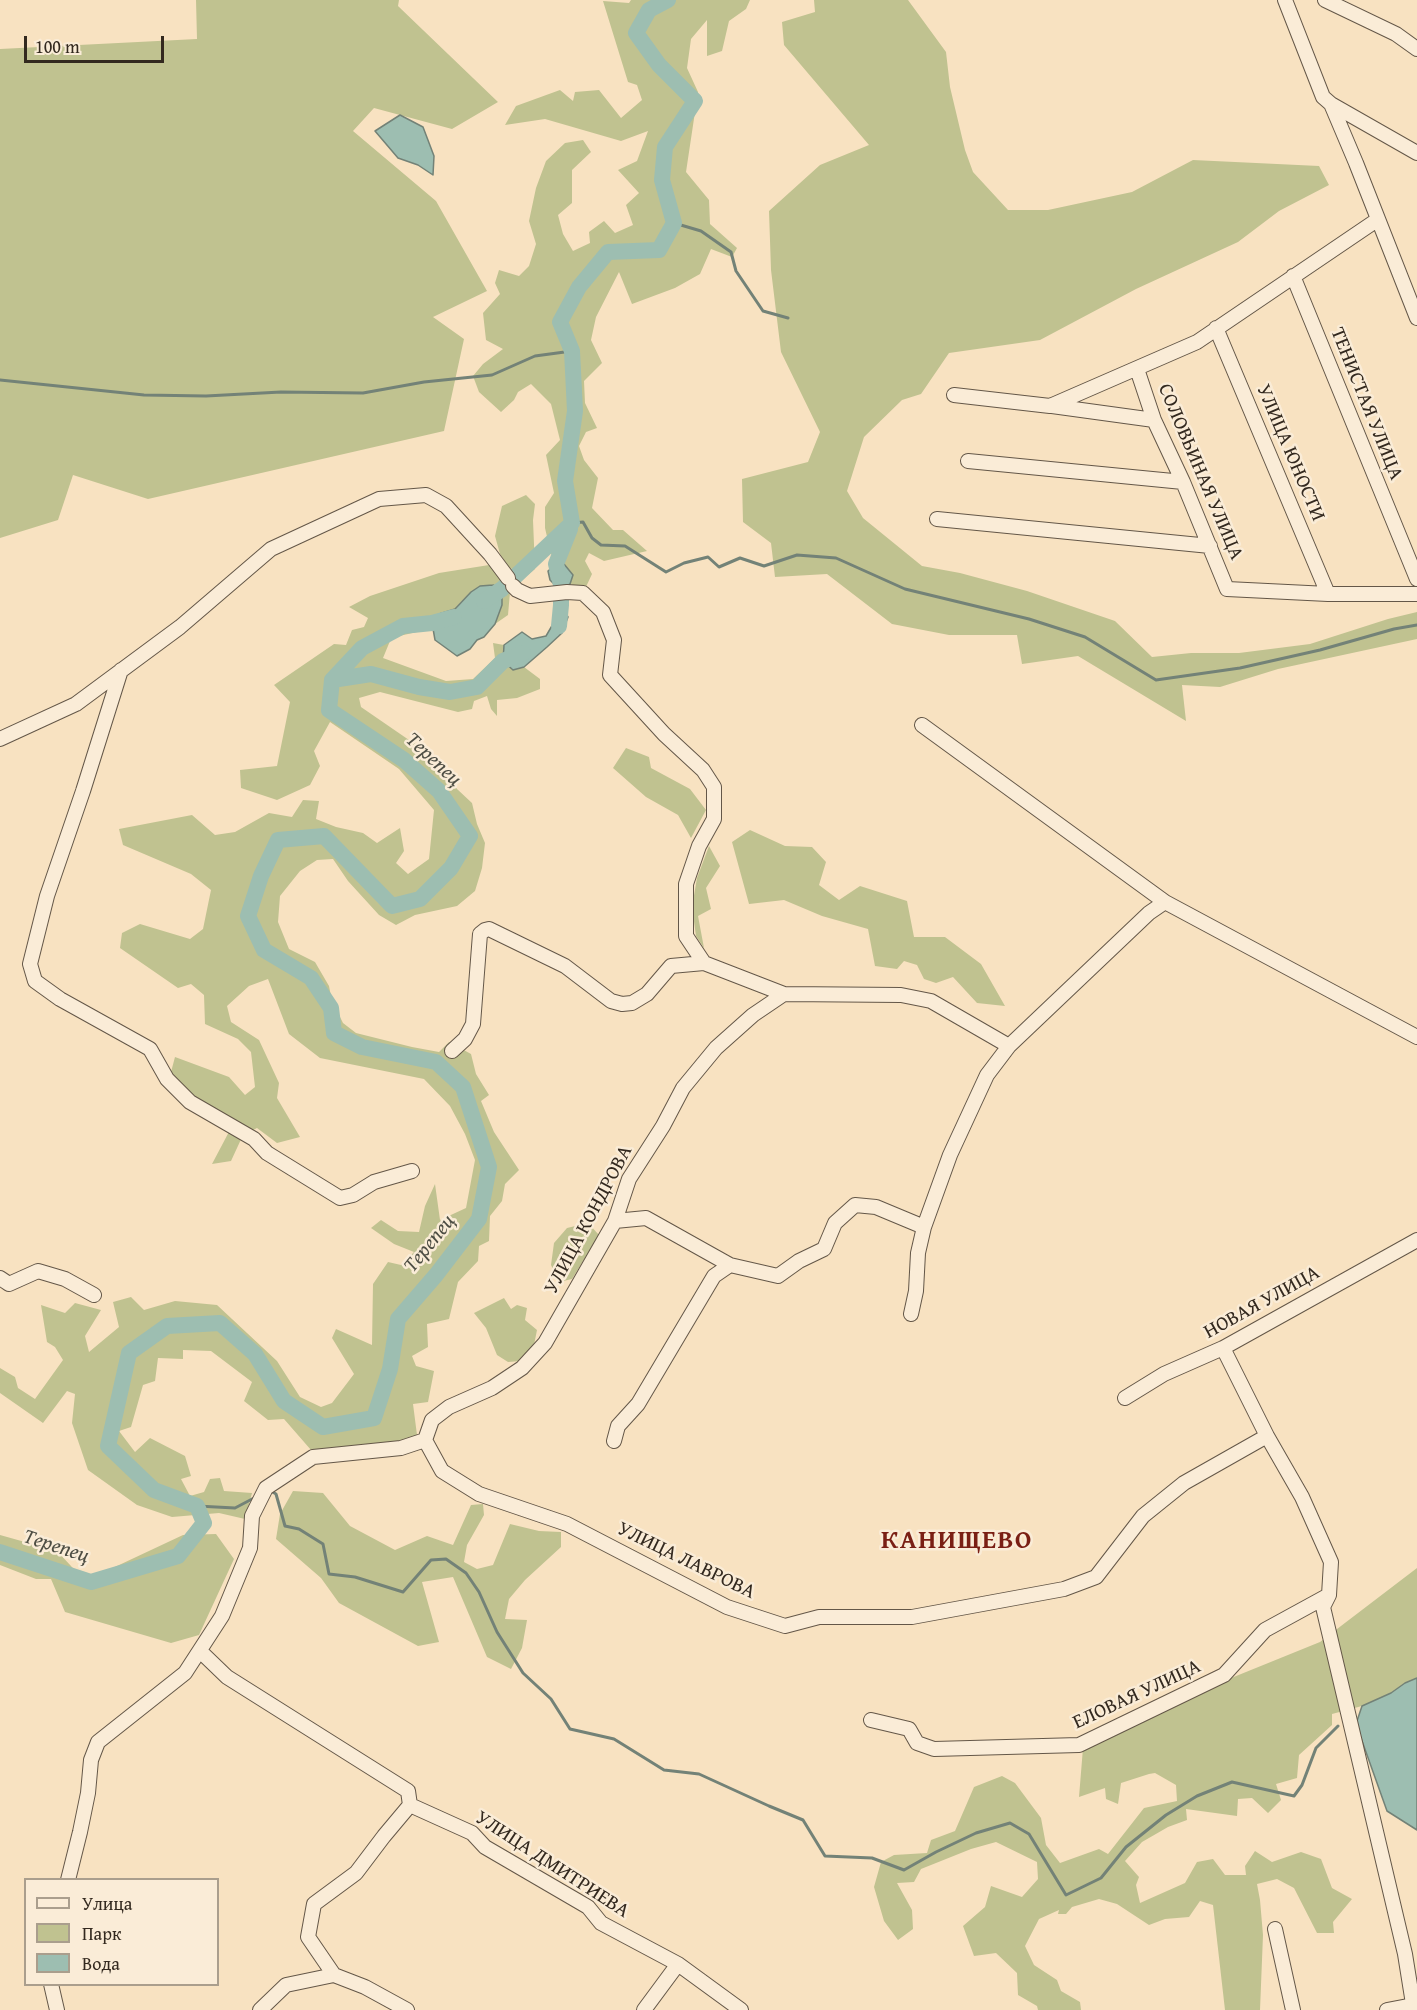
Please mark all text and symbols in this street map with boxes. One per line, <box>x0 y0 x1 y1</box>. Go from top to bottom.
scale bar <box>27 24 166 62</box>
text: 100 m <box>35 33 80 60</box>
street label: ТЕНИСТАЯ УЛИЦА <box>1325 324 1407 484</box>
street label: СОЛОВЬИНАЯ УЛИЦА <box>1152 380 1248 564</box>
street label: УЛИЦА ЮНОСТИ <box>1250 381 1330 525</box>
water label: Терепец <box>400 728 466 792</box>
street label: УЛИЦА КОНДРОВА <box>540 1142 638 1298</box>
water label: Терепец <box>399 1210 461 1278</box>
street label: НОВАЯ УЛИЦА <box>1200 1261 1324 1345</box>
street label: УЛИЦА ЛАВРОВА <box>613 1517 759 1605</box>
water label: Терепец <box>20 1525 92 1569</box>
district label: КАНИЩЕВО <box>881 1525 1033 1557</box>
street label: ЕЛОВАЯ УЛИЦА <box>1069 1655 1205 1735</box>
street label: УЛИЦА ДМИТРИЕВА <box>470 1806 634 1924</box>
legend <box>24 1878 219 1986</box>
text: Улица <box>82 1890 132 1917</box>
text: Парк <box>82 1920 121 1947</box>
text: Вода <box>82 1950 120 1977</box>

